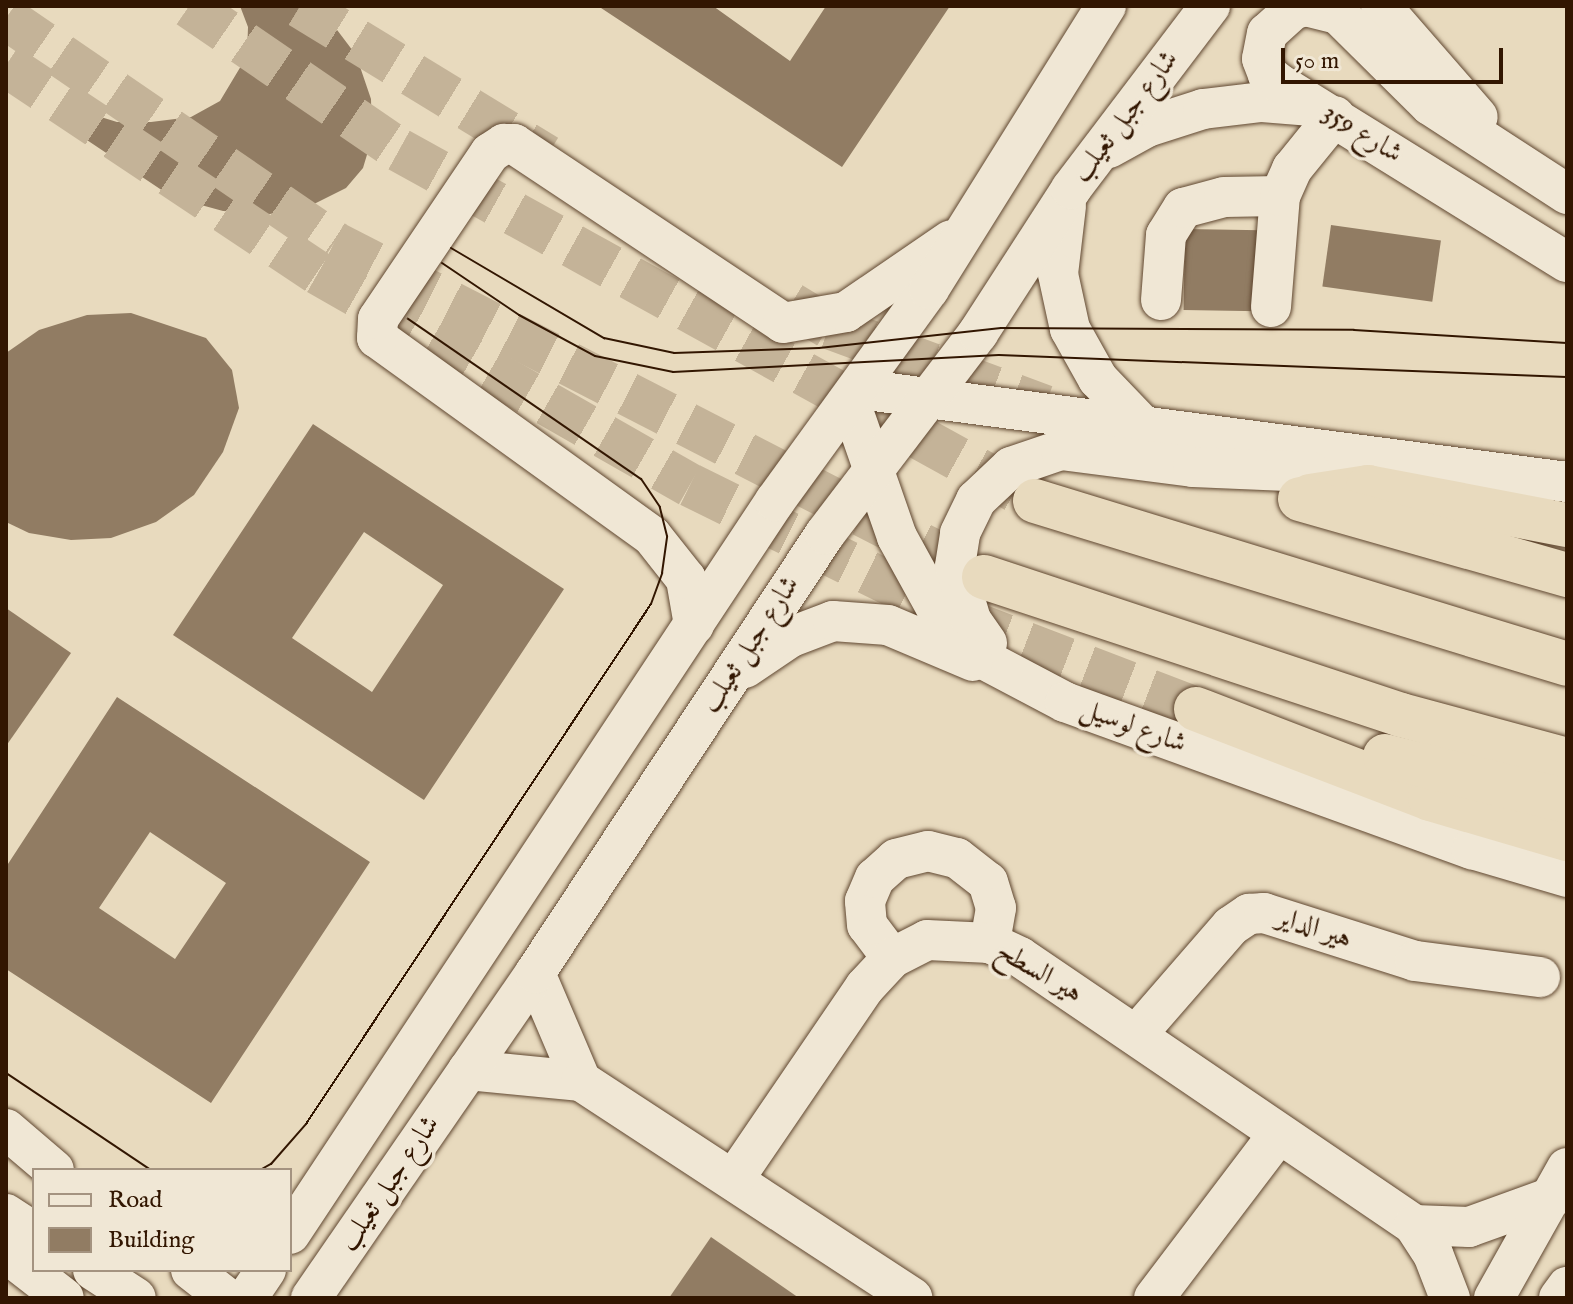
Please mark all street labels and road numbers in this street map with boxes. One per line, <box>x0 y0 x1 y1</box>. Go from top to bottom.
street label: شارع جبل ثعيلب <box>1065 44 1187 190</box>
street label: شارع 359 <box>1316 97 1408 171</box>
street label: شارع جبل ثعيلب <box>694 570 808 720</box>
street label: شارع لوسيل <box>1076 692 1190 762</box>
street label: هير الداير <box>1272 901 1356 957</box>
street label: هير السطح <box>990 935 1088 1011</box>
street label: شارع جبل ثعيلب <box>332 1110 448 1258</box>

